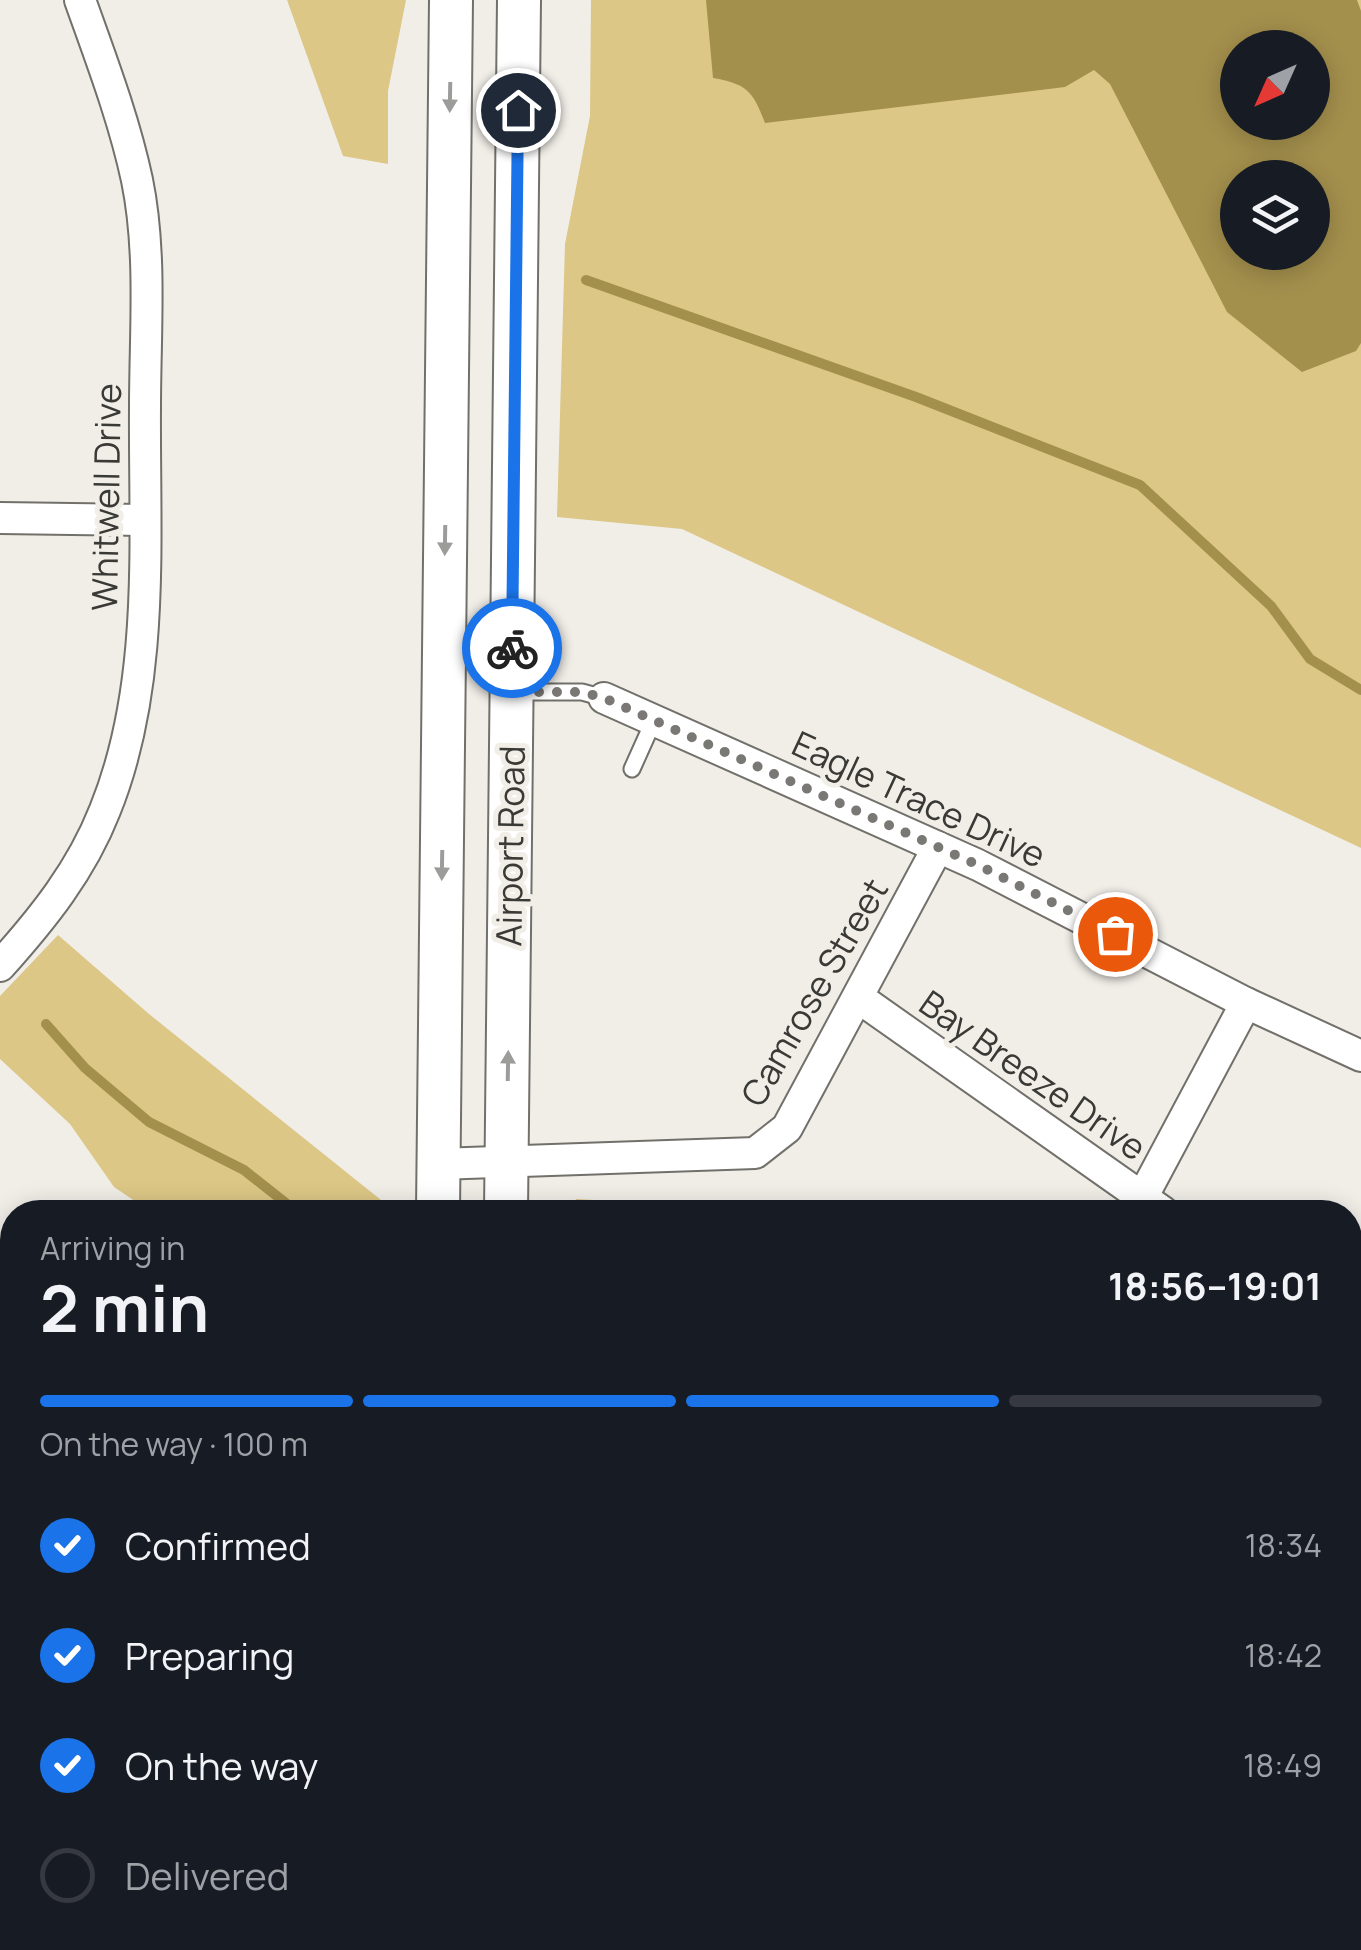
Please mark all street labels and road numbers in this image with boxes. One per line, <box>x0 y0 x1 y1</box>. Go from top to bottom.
street label: Whitwell Drive <box>80 383 132 611</box>
street label: Eagle Trace Drive <box>785 719 1053 879</box>
street label: Airport Road <box>484 745 536 947</box>
street label: Camrose Street <box>729 869 899 1115</box>
street label: Bay Breeze Drive <box>910 979 1156 1171</box>

